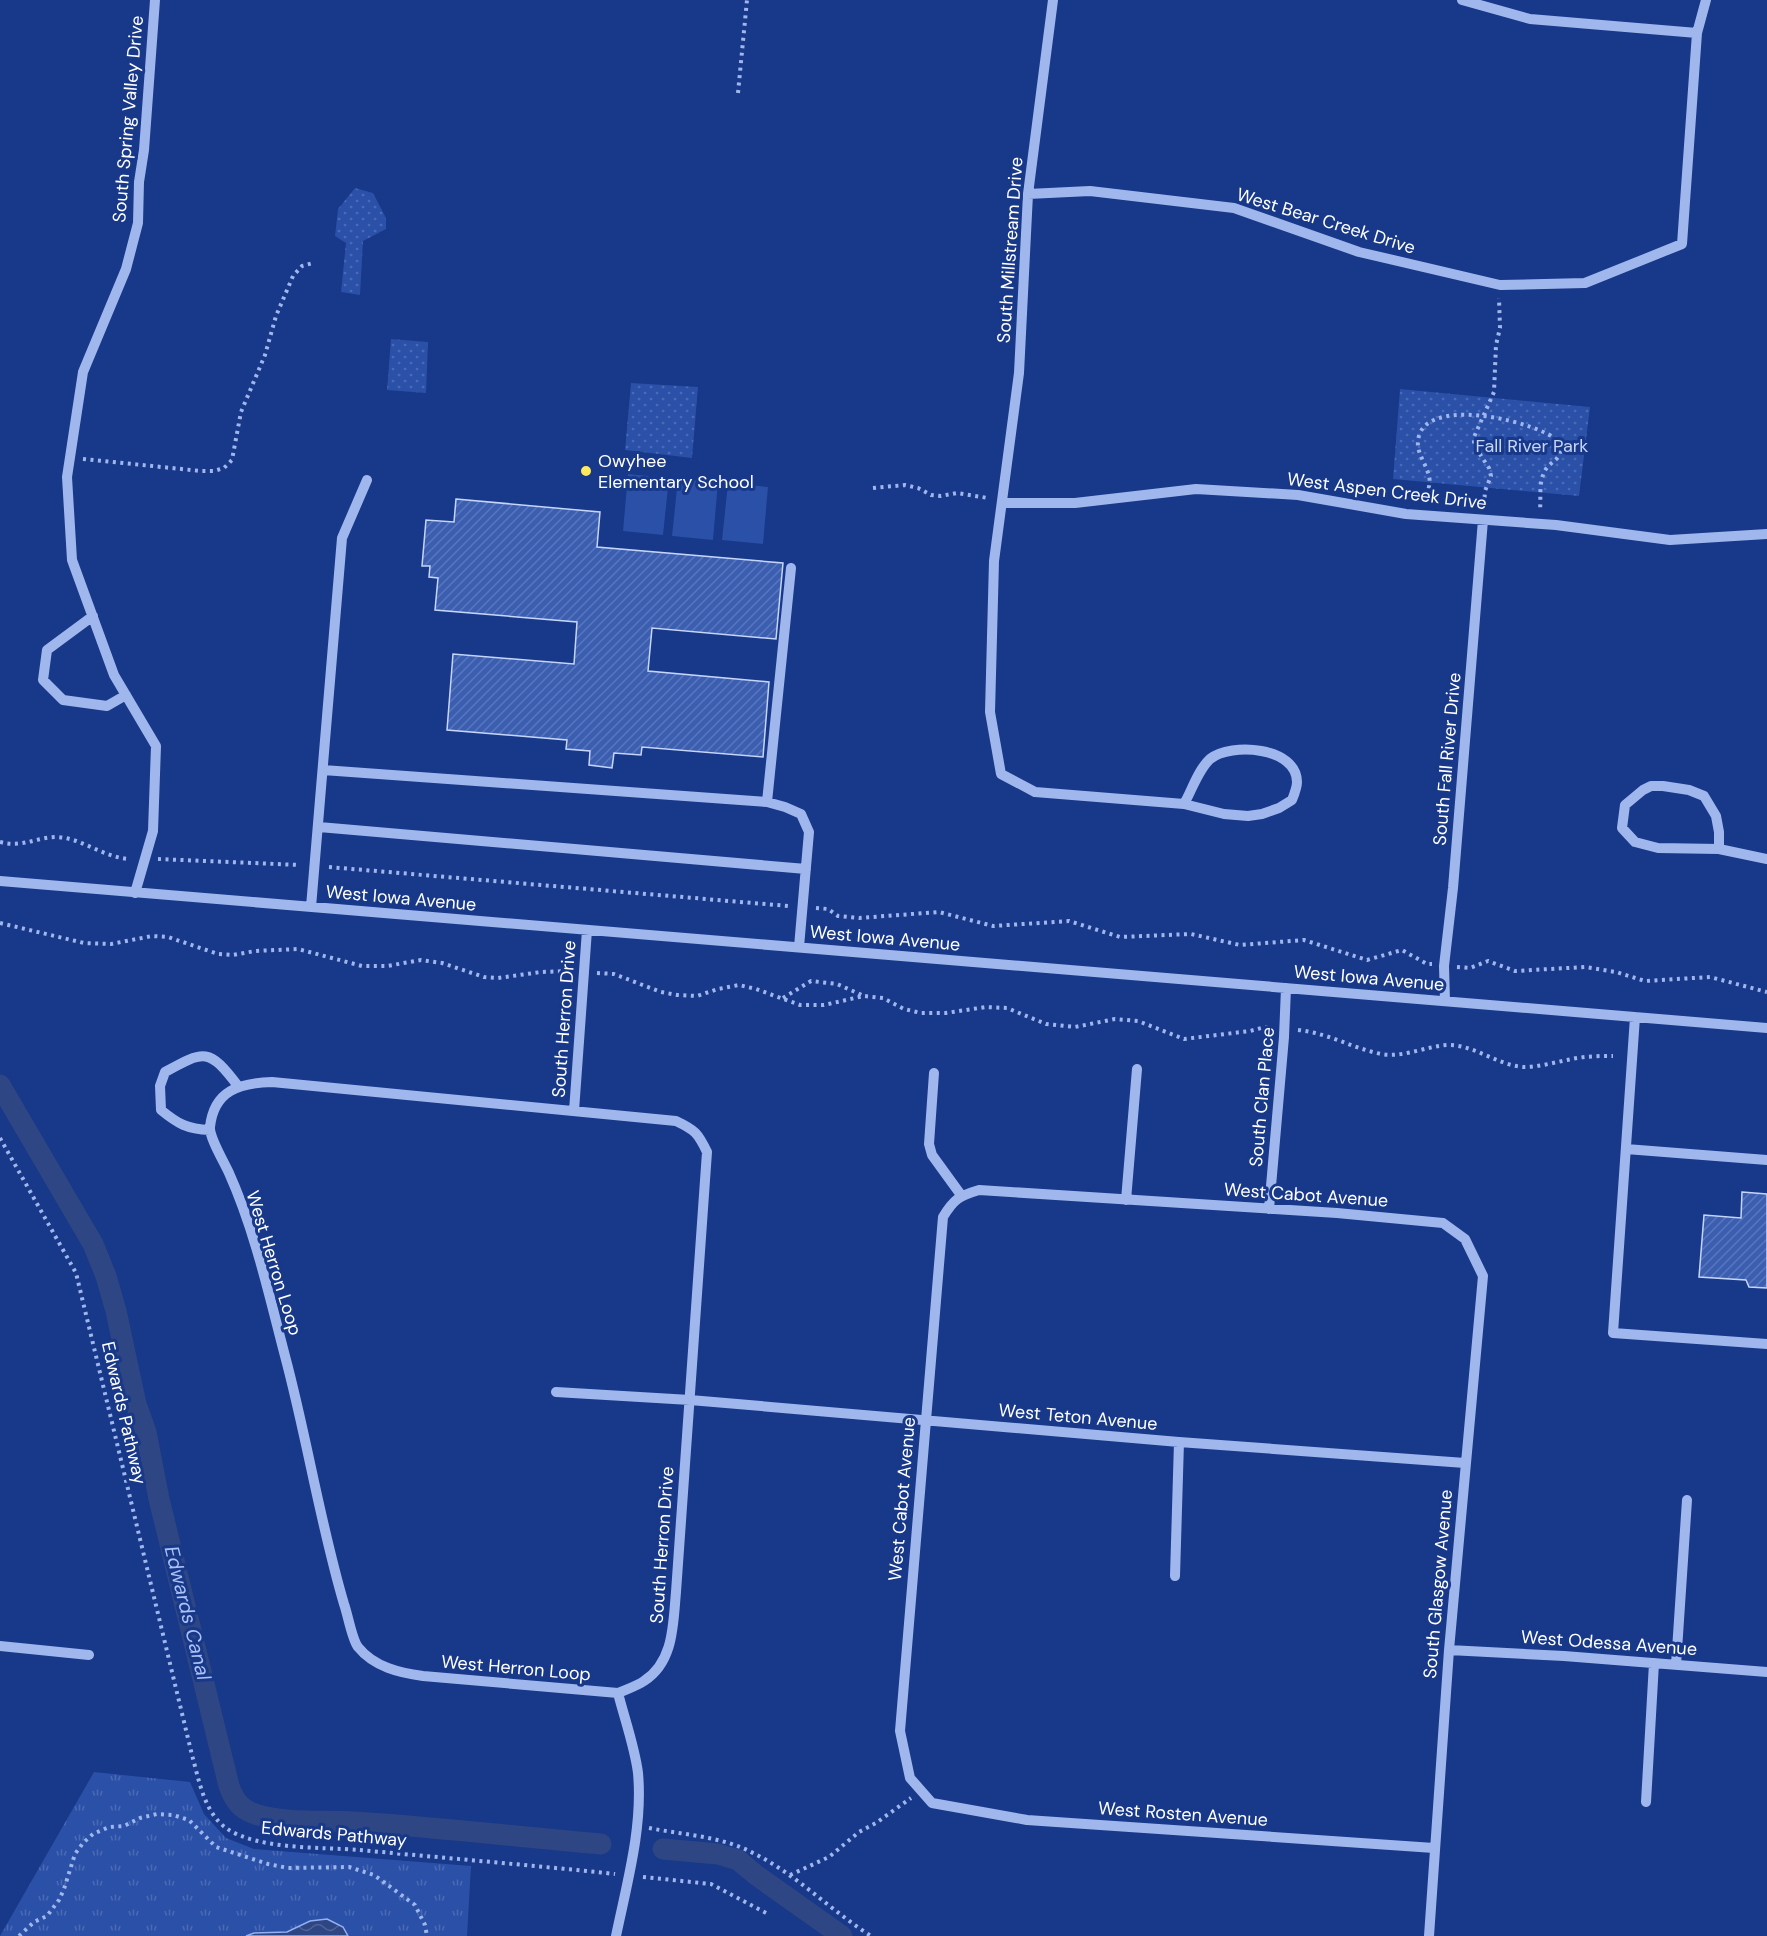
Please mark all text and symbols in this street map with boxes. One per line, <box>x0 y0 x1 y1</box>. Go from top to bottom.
street label: South Spring Valley Drive <box>107 15 149 223</box>
street label: South Millstream Drive <box>992 156 1028 344</box>
street label: West Bear Creek Drive <box>1234 182 1418 260</box>
park label: Fall River Park <box>1476 434 1588 458</box>
place label: Owyhee Elementary School <box>598 449 754 494</box>
marker: Owyhee Elementary School <box>579 464 593 478</box>
street label: West Aspen Creek Drive <box>1286 467 1488 515</box>
street label: South Fall River Drive <box>1427 671 1467 847</box>
street label: West Iowa Avenue <box>325 879 477 917</box>
street label: West Iowa Avenue <box>809 919 961 957</box>
street label: South Herron Drive <box>547 940 581 1098</box>
street label: West Iowa Avenue <box>1293 959 1445 997</box>
street label: South Clan Place <box>1244 1026 1280 1168</box>
street label: West Cabot Avenue <box>1223 1177 1389 1213</box>
street label: West Herron Loop <box>241 1188 307 1338</box>
street label: Edwards Pathway <box>96 1339 152 1487</box>
street label: West Teton Avenue <box>998 1398 1158 1436</box>
street label: West Cabot Avenue <box>883 1416 921 1582</box>
street label: South Herron Drive <box>645 1466 679 1624</box>
street label: South Glasgow Avenue <box>1418 1488 1458 1680</box>
water label: Edwards Canal <box>159 1543 217 1683</box>
street label: West Odessa Avenue <box>1520 1625 1698 1661</box>
street label: West Herron Loop <box>440 1650 592 1686</box>
street label: West Rosten Avenue <box>1097 1796 1269 1832</box>
street label: Edwards Pathway <box>260 1816 408 1852</box>

